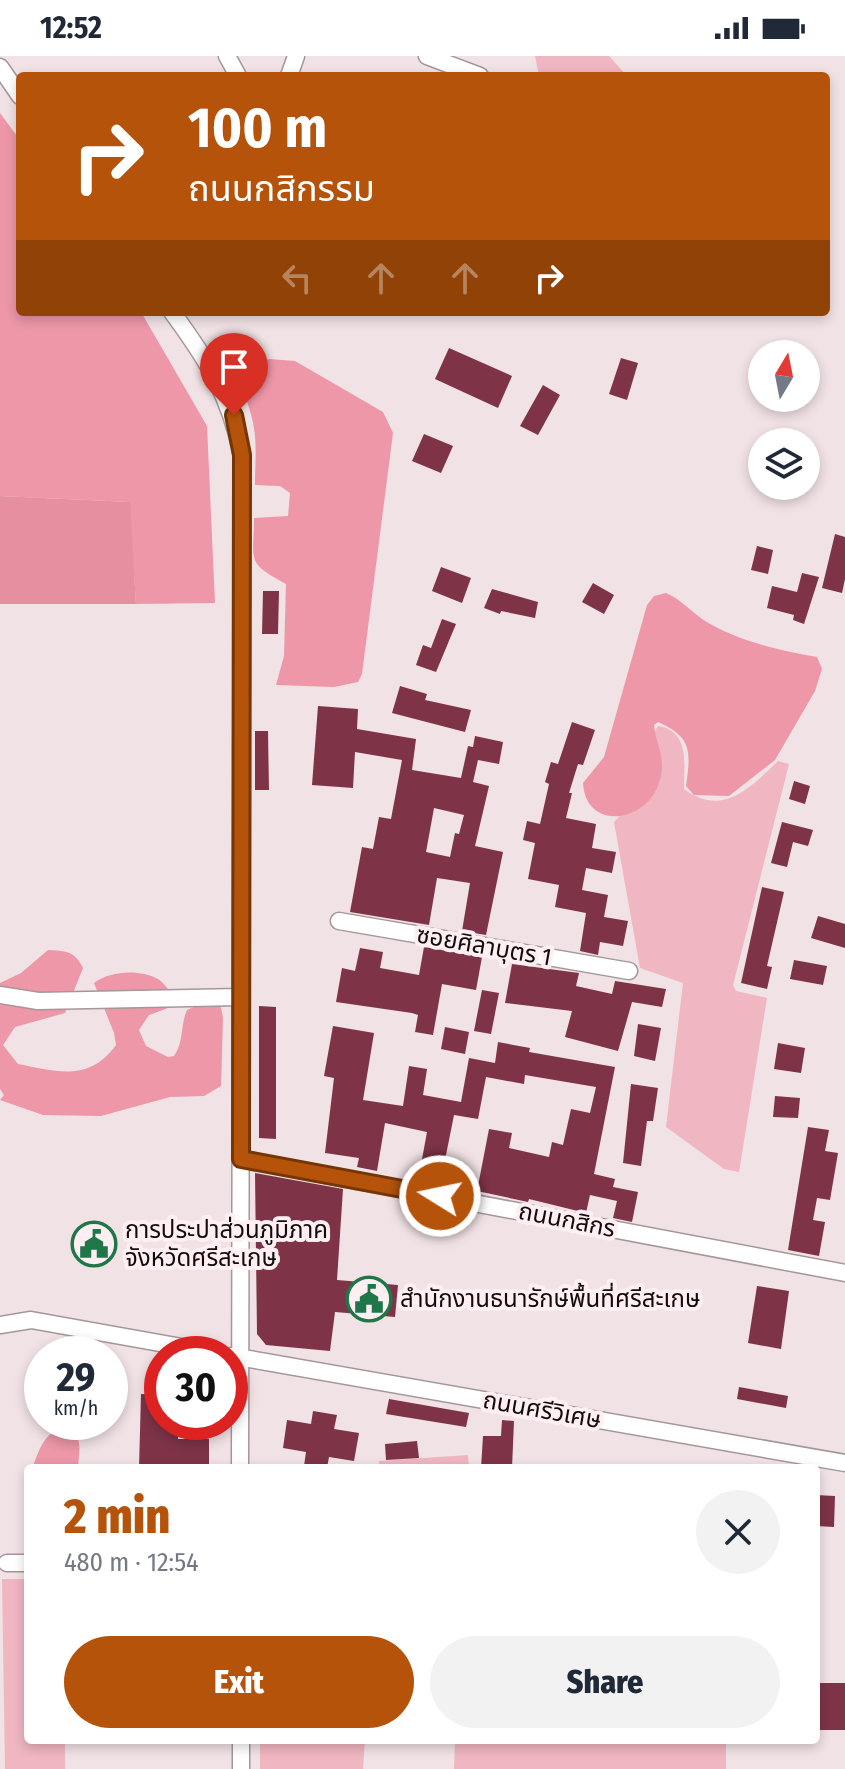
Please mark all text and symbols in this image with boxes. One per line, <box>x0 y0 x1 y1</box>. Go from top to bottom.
text: 12:52 <box>40 10 102 46</box>
text: 100 m <box>188 95 327 162</box>
icon: right <box>56 104 160 208</box>
text: ถนนกสิกรรม <box>188 167 375 211</box>
icon: left <box>275 256 319 300</box>
icon: ahead <box>359 256 403 300</box>
icon: ahead <box>443 256 487 300</box>
icon: right <box>527 256 571 300</box>
pin <box>200 333 268 415</box>
north arrow <box>748 340 820 412</box>
map controls <box>748 340 820 500</box>
icon: arrive <box>212 345 256 389</box>
button: layers <box>748 428 820 500</box>
street label: ซอยศิลาบุตร 1 <box>414 920 554 973</box>
position arrow <box>398 1154 482 1238</box>
street label: ถนนกสิกร <box>516 1197 618 1243</box>
place label: การประปาส่วนภูมิภาค จังหวัดศรีสะเกษ <box>125 1216 328 1272</box>
public building icon: การประปาส่วนภูมิภาค จังหวัดศรีสะเกษ <box>70 1220 118 1268</box>
public building icon: สำนักงานธนารักษ์พื้นที่ศรีสะเกษ <box>345 1275 393 1323</box>
place label: สำนักงานธนารักษ์พื้นที่ศรีสะเกษ <box>400 1282 700 1313</box>
speed limit sign: 30 <box>144 1336 248 1440</box>
text: 29 <box>56 1354 95 1402</box>
street label: ถนนศรีวิเศษ <box>481 1386 603 1434</box>
text: km/h <box>54 1396 98 1420</box>
text: 2 min <box>64 1488 170 1546</box>
button: close <box>696 1490 780 1574</box>
text: 480 m · 12:54 <box>64 1547 199 1578</box>
button: Exit <box>64 1636 414 1728</box>
button: Share <box>430 1636 780 1728</box>

